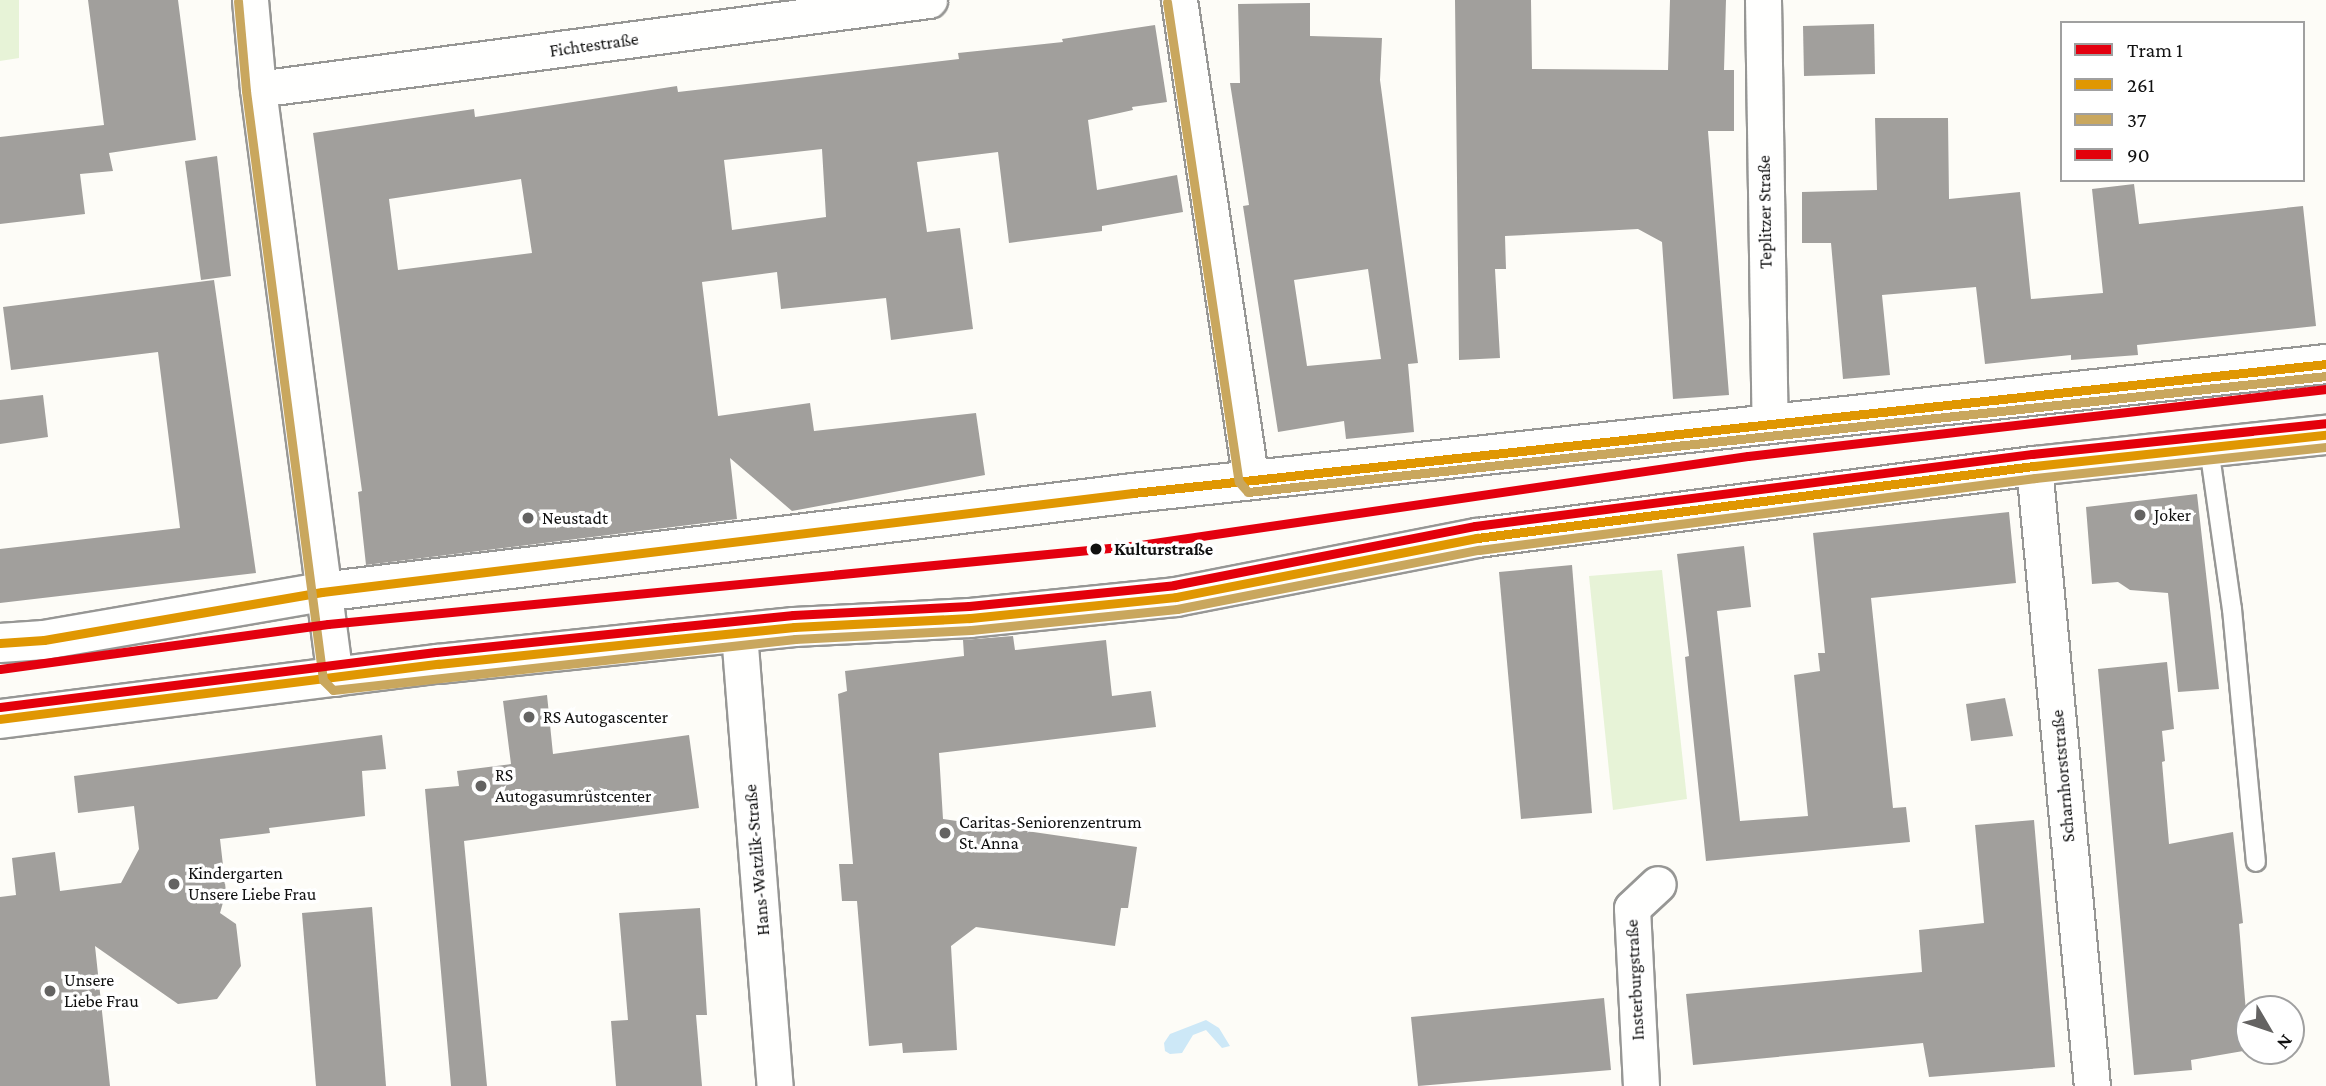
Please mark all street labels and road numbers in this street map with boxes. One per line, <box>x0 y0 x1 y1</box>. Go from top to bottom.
street label: Fichtestraße <box>548 28 640 62</box>
street label: Teplitzer Straße <box>1753 155 1777 269</box>
street label: Scharnhorststraße <box>2046 709 2080 843</box>
street label: Hans-Watzlik-Straße <box>740 783 774 937</box>
street label: Insterburgstraße <box>1621 919 1649 1041</box>

